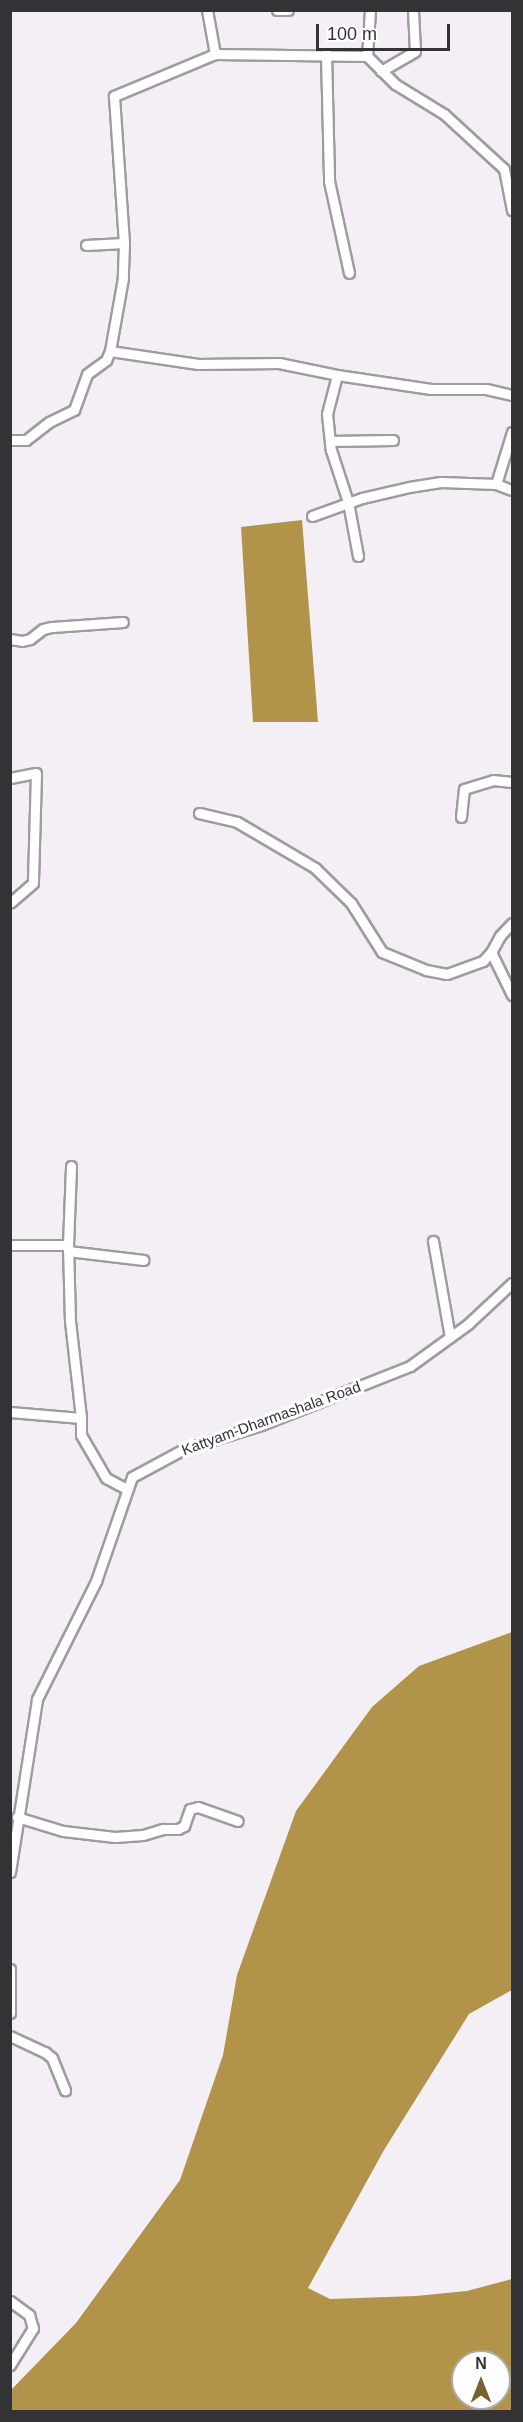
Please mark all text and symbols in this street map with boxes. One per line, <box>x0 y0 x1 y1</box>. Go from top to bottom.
scale bar <box>319 12 452 50</box>
text: 100 m <box>327 24 377 44</box>
street label: Kattyam-Dharmashala Road <box>179 1377 363 1459</box>
north arrow <box>451 2350 511 2410</box>
text: N <box>475 2355 487 2372</box>

